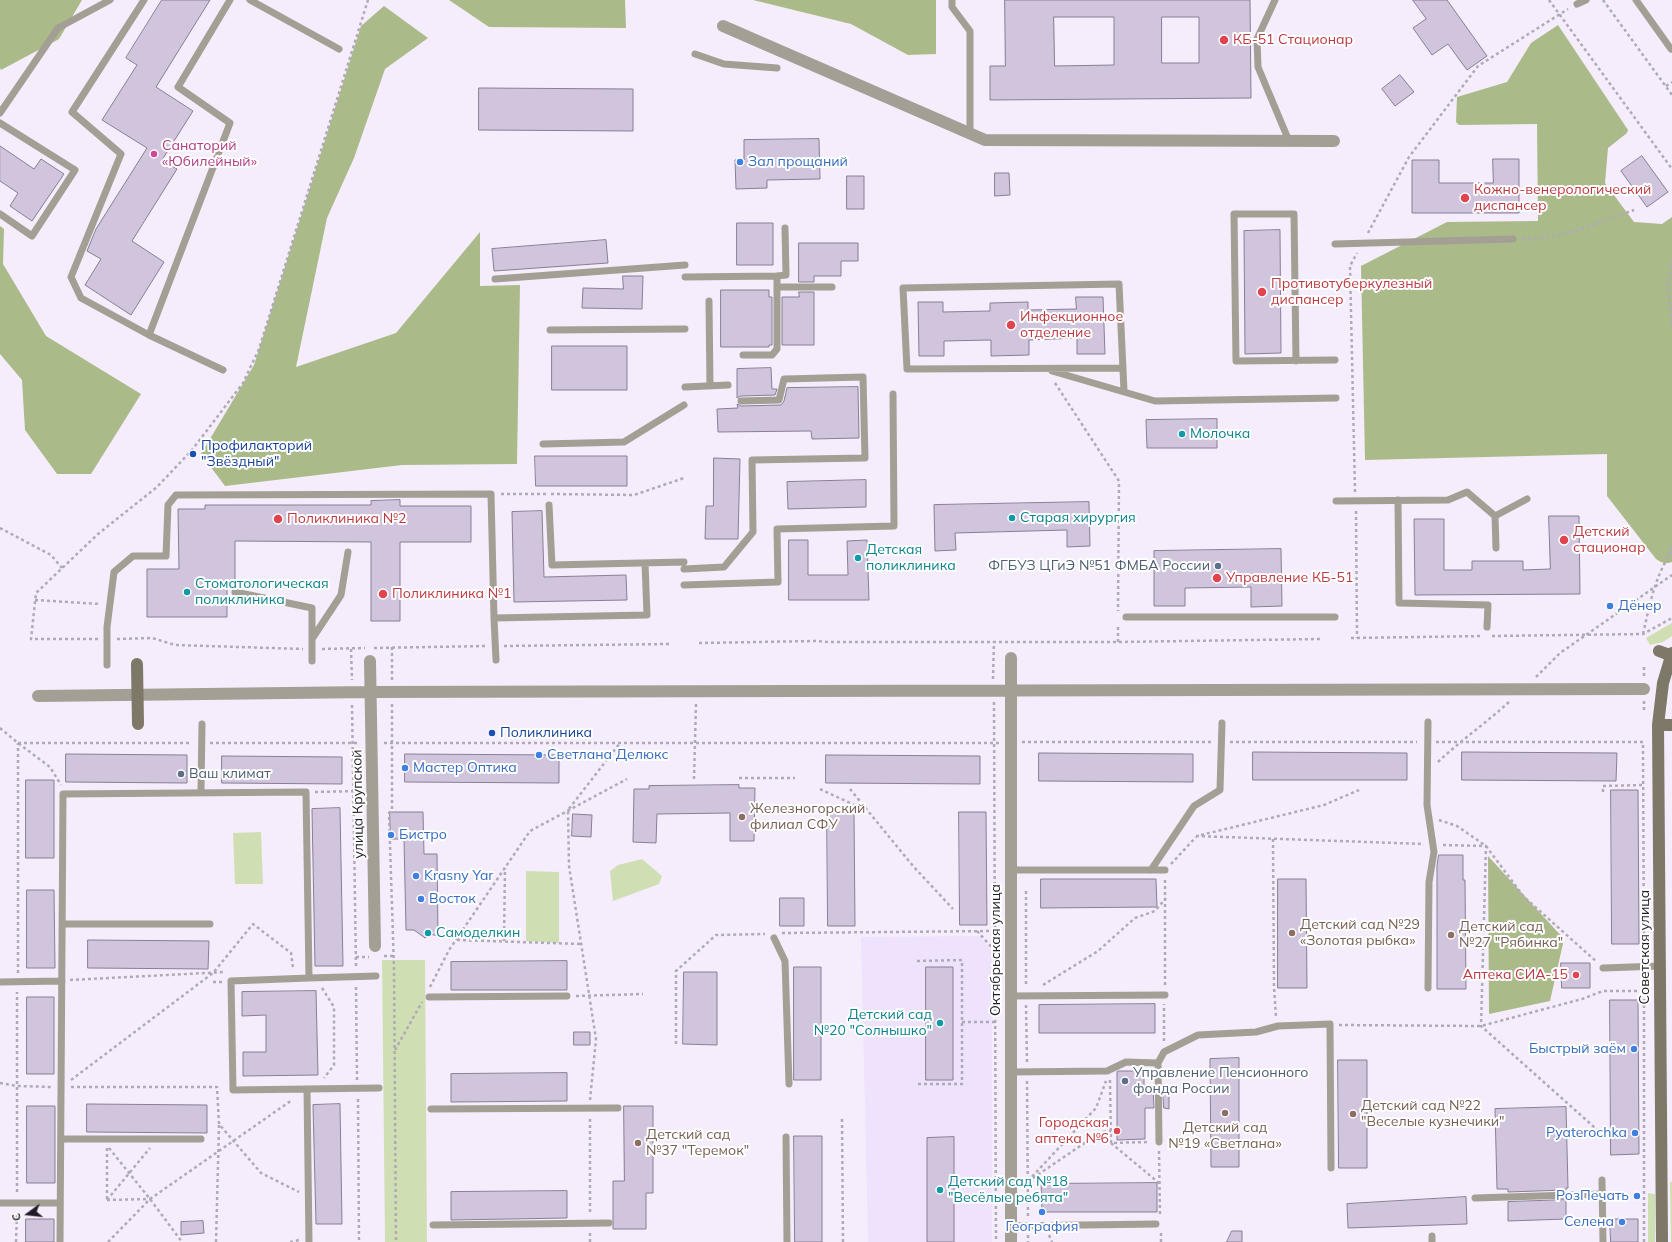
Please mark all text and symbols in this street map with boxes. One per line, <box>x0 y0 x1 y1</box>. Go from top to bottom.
place label: КБ-51 Стационар <box>1233 32 1353 48</box>
marker: КБ-51 Стационар <box>1218 34 1230 46</box>
place label: Санаторий «Юбилейный» <box>162 138 257 170</box>
marker: Санаторий «Юбилейный» <box>149 149 159 159</box>
place label: Зал прощаний <box>748 154 848 170</box>
marker: Зал прощаний <box>735 157 745 167</box>
place label: Кожно-венерологический диспансер <box>1474 182 1651 214</box>
marker: Кожно-венерологический диспансер <box>1459 192 1471 204</box>
place label: Противотуберкулезный диспансер <box>1271 276 1432 308</box>
marker: Противотуберкулезный диспансер <box>1256 286 1268 298</box>
place label: Инфекционное отделение <box>1020 309 1123 342</box>
marker: Инфекционное отделение <box>1005 319 1017 331</box>
place label: Молочка <box>1190 426 1250 442</box>
marker: Молочка <box>1177 429 1187 439</box>
place label: Профилакторий "Звёздный" <box>201 438 312 470</box>
marker: Профилакторий "Звёздный" <box>188 449 198 459</box>
place label: Старая хирургия <box>1020 510 1136 526</box>
place label: Поликлиника №2 <box>287 511 406 527</box>
marker: Поликлиника №2 <box>272 513 284 525</box>
marker: Старая хирургия <box>1007 513 1017 523</box>
place label: Детский стационар <box>1573 524 1645 556</box>
marker: Детский стационар <box>1558 534 1570 546</box>
place label: Детская поликлиника <box>866 542 956 574</box>
marker: Детская поликлиника <box>853 553 863 563</box>
place label: ФГБУЗ ЦГиЭ №51 ФМБА России <box>988 558 1210 574</box>
marker: ФГБУЗ ЦГиЭ №51 ФМБА России <box>1213 561 1223 571</box>
place label: Управление КБ-51 <box>1226 570 1353 586</box>
marker: Управление КБ-51 <box>1211 572 1223 584</box>
place label: Стоматологическая поликлиника <box>195 576 329 608</box>
place label: Поликлиника №1 <box>392 586 511 602</box>
marker: Стоматологическая поликлиника <box>182 587 192 597</box>
marker: Поликлиника №1 <box>377 588 389 600</box>
place label: Дёнер <box>1618 598 1662 614</box>
marker: Дёнер <box>1605 601 1615 611</box>
place label: Поликлиника <box>500 725 592 741</box>
marker: Поликлиника <box>487 728 497 738</box>
place label: Светлана Делюкс <box>547 747 669 763</box>
street label: улица Крупской <box>349 749 367 859</box>
marker: Светлана Делюкс <box>534 750 544 760</box>
place label: Мастер Оптика <box>413 760 517 776</box>
marker: Мастер Оптика <box>400 763 410 773</box>
place label: Ваш климат <box>189 766 271 782</box>
marker: Ваш климат <box>176 769 186 779</box>
place label: Железногорский филиал СФУ <box>750 801 865 834</box>
marker: Железногорский филиал СФУ <box>737 812 747 822</box>
place label: Бистро <box>399 827 447 843</box>
marker: Бистро <box>386 830 396 840</box>
place label: Krasny Yar <box>424 868 493 884</box>
marker: Krasny Yar <box>411 871 421 881</box>
street label: Октябрьская улица <box>988 884 1004 1016</box>
street label: Советская улица <box>1637 890 1653 1004</box>
place label: Восток <box>429 891 476 907</box>
marker: Восток <box>416 894 426 904</box>
place label: Детский сад №29 «Золотая рыбка» <box>1300 917 1420 950</box>
place label: Детский сад №27 "Рябинка" <box>1459 919 1563 952</box>
place label: Самоделкин <box>436 925 520 941</box>
marker: Самоделкин <box>423 928 433 938</box>
marker: Детский сад №29 «Золотая рыбка» <box>1287 928 1297 938</box>
marker: Детский сад №27 "Рябинка" <box>1446 930 1456 940</box>
place label: Аптека СИА-15 <box>1463 967 1568 983</box>
marker: Аптека СИА-15 <box>1571 970 1581 980</box>
place label: Детский сад №20 "Солнышко" <box>814 1007 932 1040</box>
marker: Детский сад №20 "Солнышко" <box>935 1018 945 1028</box>
place label: Быстрый заём <box>1529 1041 1626 1057</box>
marker: Быстрый заём <box>1629 1044 1639 1054</box>
place label: Управление Пенсионного фонда России <box>1133 1065 1309 1098</box>
marker: Управление Пенсионного фонда России <box>1120 1076 1130 1086</box>
place label: Детский сад №22 "Веселые кузнечики" <box>1361 1098 1505 1130</box>
marker: Детский сад №19 «Светлана» <box>1220 1108 1230 1118</box>
marker: Детский сад №22 "Веселые кузнечики" <box>1348 1109 1358 1119</box>
place label: Городская аптека №6 <box>1035 1115 1109 1148</box>
place label: Детский сад №19 «Светлана» <box>1168 1120 1282 1152</box>
place label: Pyaterochka <box>1546 1125 1627 1141</box>
marker: Городская аптека №6 <box>1112 1126 1122 1136</box>
place label: Детский сад №37 "Теремок" <box>646 1127 749 1160</box>
marker: Pyaterochka <box>1630 1128 1640 1138</box>
marker: Детский сад №37 "Теремок" <box>633 1138 643 1148</box>
place label: Детский сад №18 "Весёлые ребята" <box>948 1174 1068 1206</box>
marker: Детский сад №18 "Весёлые ребята" <box>935 1185 945 1195</box>
place label: РозПечать <box>1556 1188 1629 1204</box>
marker: РозПечать <box>1632 1191 1642 1201</box>
north arrow <box>8 1194 48 1234</box>
marker: География <box>1037 1207 1047 1217</box>
text: С <box>9 1212 24 1223</box>
place label: Селена <box>1564 1214 1614 1230</box>
marker: Селена <box>1617 1217 1627 1227</box>
place label: География <box>1006 1219 1078 1235</box>

